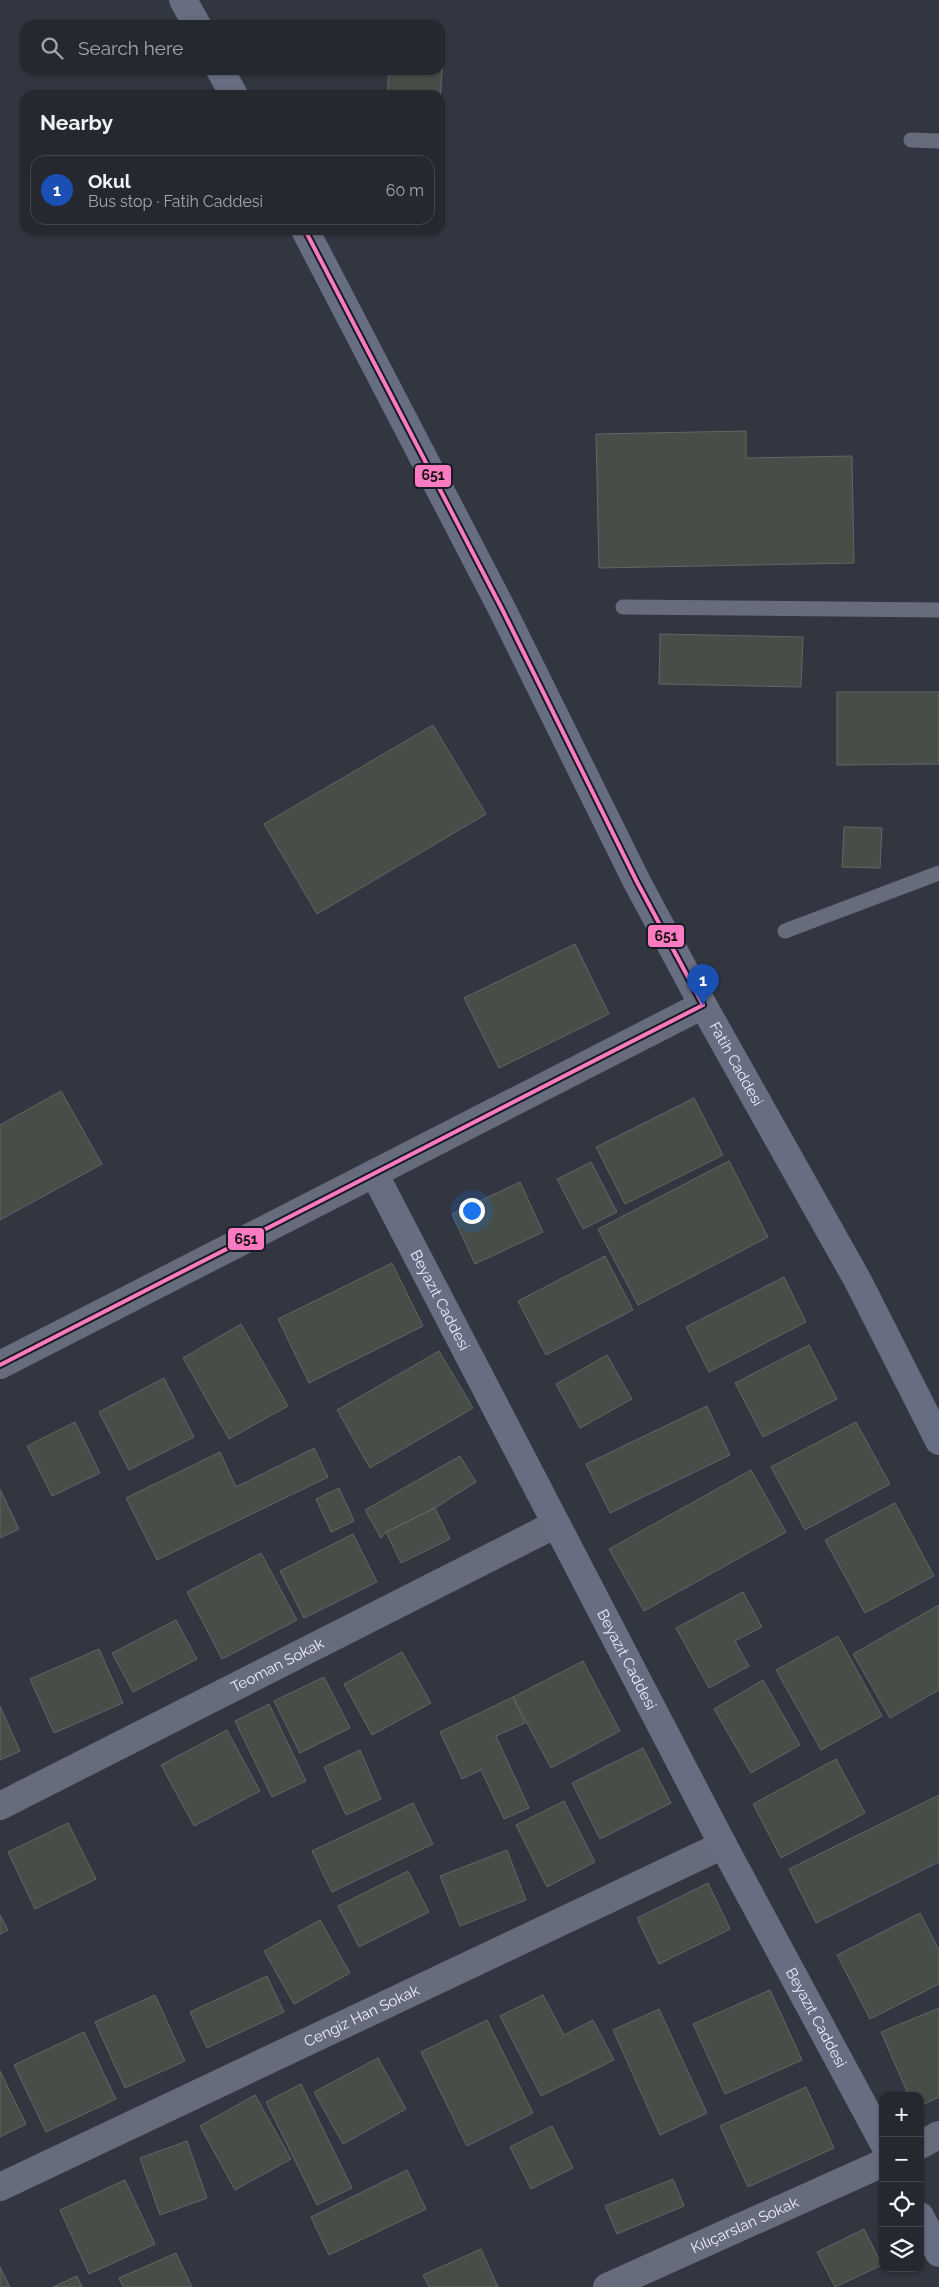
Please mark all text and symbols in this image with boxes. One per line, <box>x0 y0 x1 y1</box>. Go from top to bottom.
search box <box>20 20 445 75</box>
icon: search <box>38 34 66 62</box>
text: Search here <box>78 37 184 59</box>
text: Nearby <box>40 110 113 135</box>
text: Okul <box>88 170 131 192</box>
text: 1 <box>53 181 61 200</box>
text: 60 m <box>386 181 424 200</box>
text: Bus stop · Fatih Caddesi <box>88 192 263 211</box>
line badge: 651 <box>414 464 452 488</box>
text: 651 <box>421 467 445 483</box>
line badge: 651 <box>647 924 685 948</box>
text: 651 <box>654 928 678 944</box>
pin: 1 <box>687 964 719 1005</box>
street label: Fatih Caddesi <box>705 1019 767 1109</box>
your location <box>459 1198 485 1224</box>
line badge: 651 <box>227 1227 265 1251</box>
text: 651 <box>234 1231 258 1247</box>
street label: Beyazıt Caddesi <box>406 1247 474 1353</box>
street label: Beyazıt Caddesi <box>593 1606 660 1713</box>
street label: Teoman Sokak <box>228 1634 327 1696</box>
street label: Beyazıt Caddesi <box>782 1965 850 2071</box>
street label: Cengiz Han Sokak <box>301 1981 422 2051</box>
map controls <box>879 2092 924 2272</box>
button: + <box>879 2092 924 2137</box>
button: − <box>879 2137 924 2182</box>
button: locate <box>879 2182 924 2227</box>
street label: Kılıçarslan Sokak <box>688 2193 801 2257</box>
button: layers <box>879 2227 924 2272</box>

